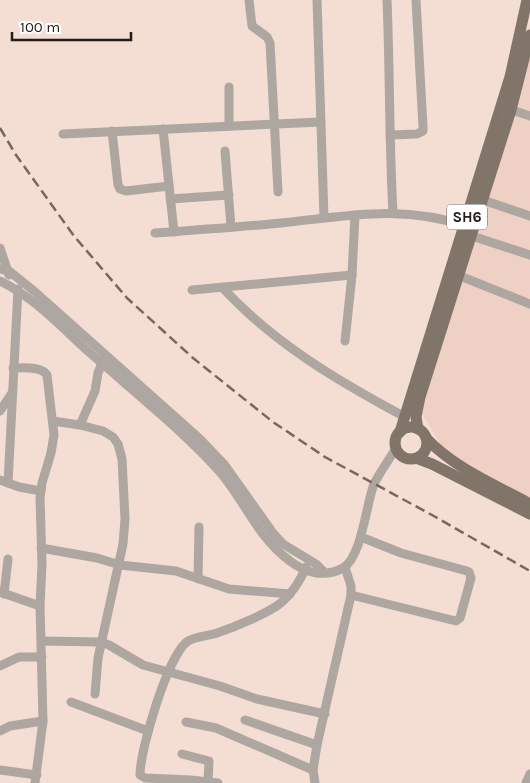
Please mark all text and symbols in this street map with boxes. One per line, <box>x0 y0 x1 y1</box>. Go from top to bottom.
scale bar <box>12 10 131 42</box>
text: 100 m <box>20 18 60 36</box>
road number: SH6 <box>447 204 487 230</box>

